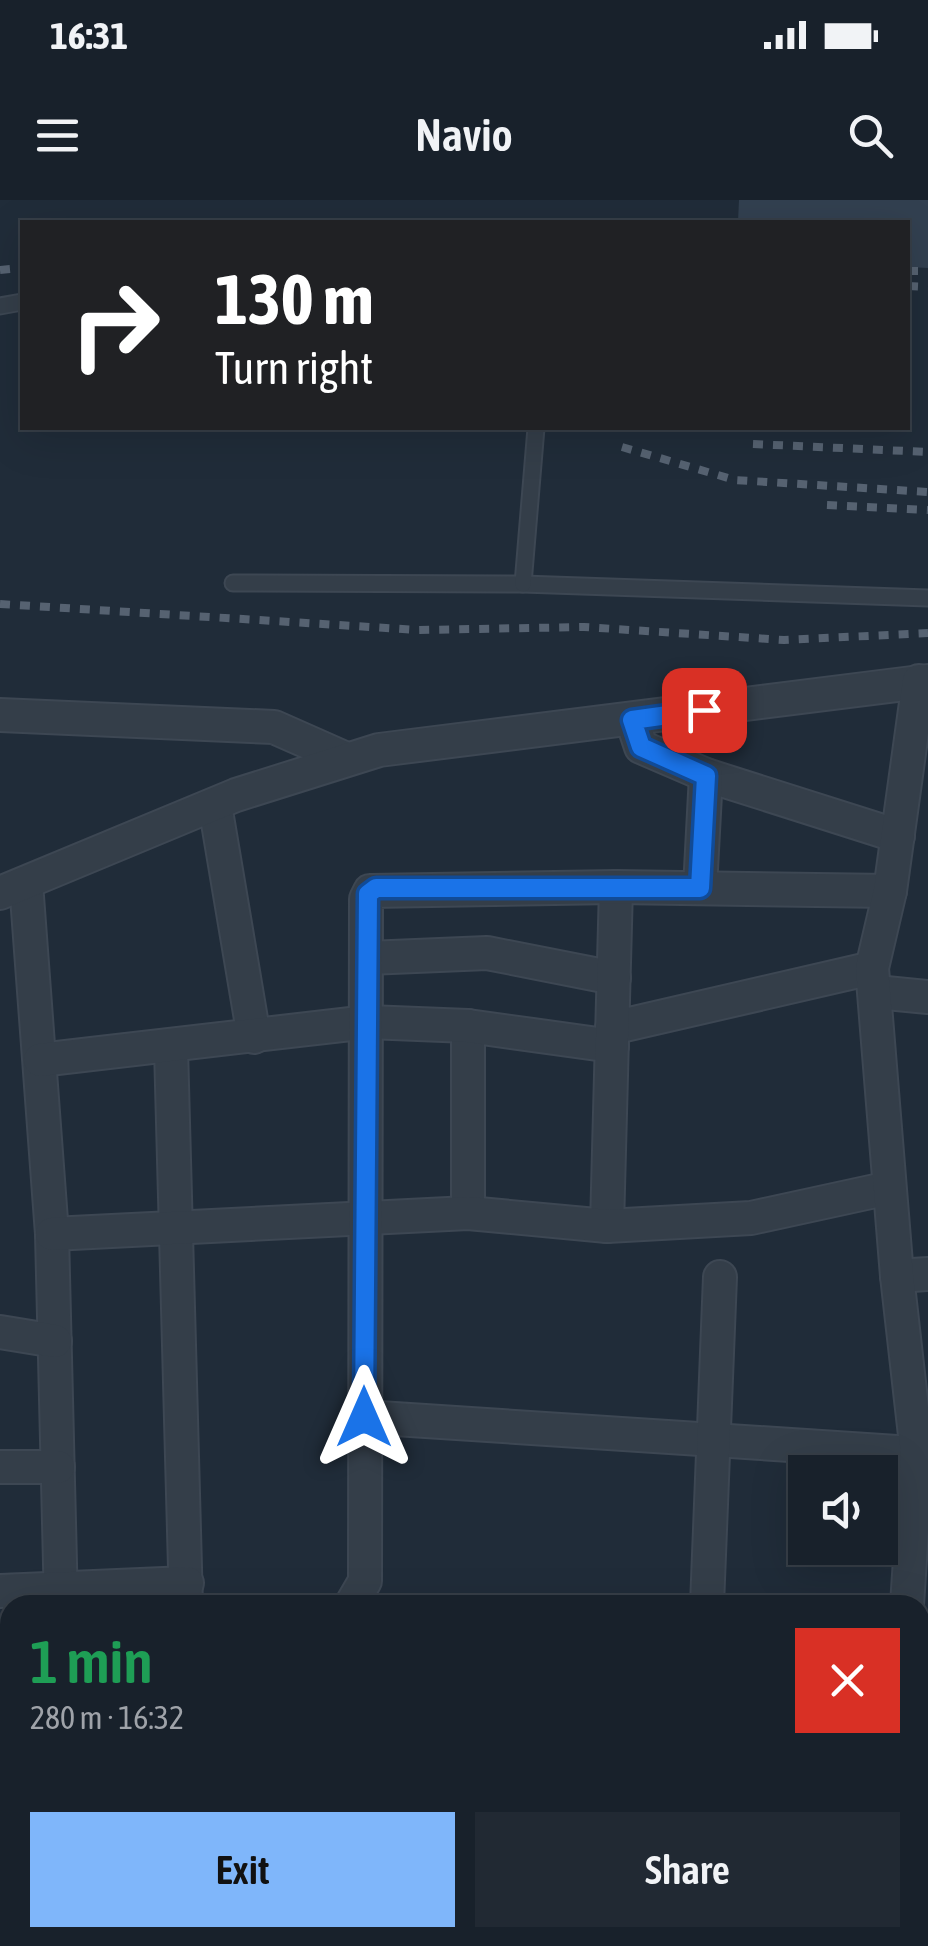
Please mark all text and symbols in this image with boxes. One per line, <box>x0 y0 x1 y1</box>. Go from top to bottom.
text: 16:31 <box>50 14 128 57</box>
icon: menu <box>30 108 85 163</box>
icon: search <box>843 108 898 163</box>
text: Navio <box>415 109 513 161</box>
text: 130 m <box>215 259 374 339</box>
icon: right <box>50 260 180 390</box>
text: Turn right <box>215 342 373 394</box>
pin <box>662 668 747 753</box>
icon: arrive <box>677 683 732 738</box>
position arrow <box>312 1365 416 1469</box>
map controls <box>788 1455 898 1565</box>
button: sound <box>788 1455 898 1565</box>
text: 1 min <box>30 1627 153 1696</box>
button: close <box>795 1628 900 1733</box>
text: 280 m · 16:32 <box>30 1699 184 1736</box>
button: Exit <box>30 1812 455 1927</box>
button: Share <box>475 1812 900 1927</box>

